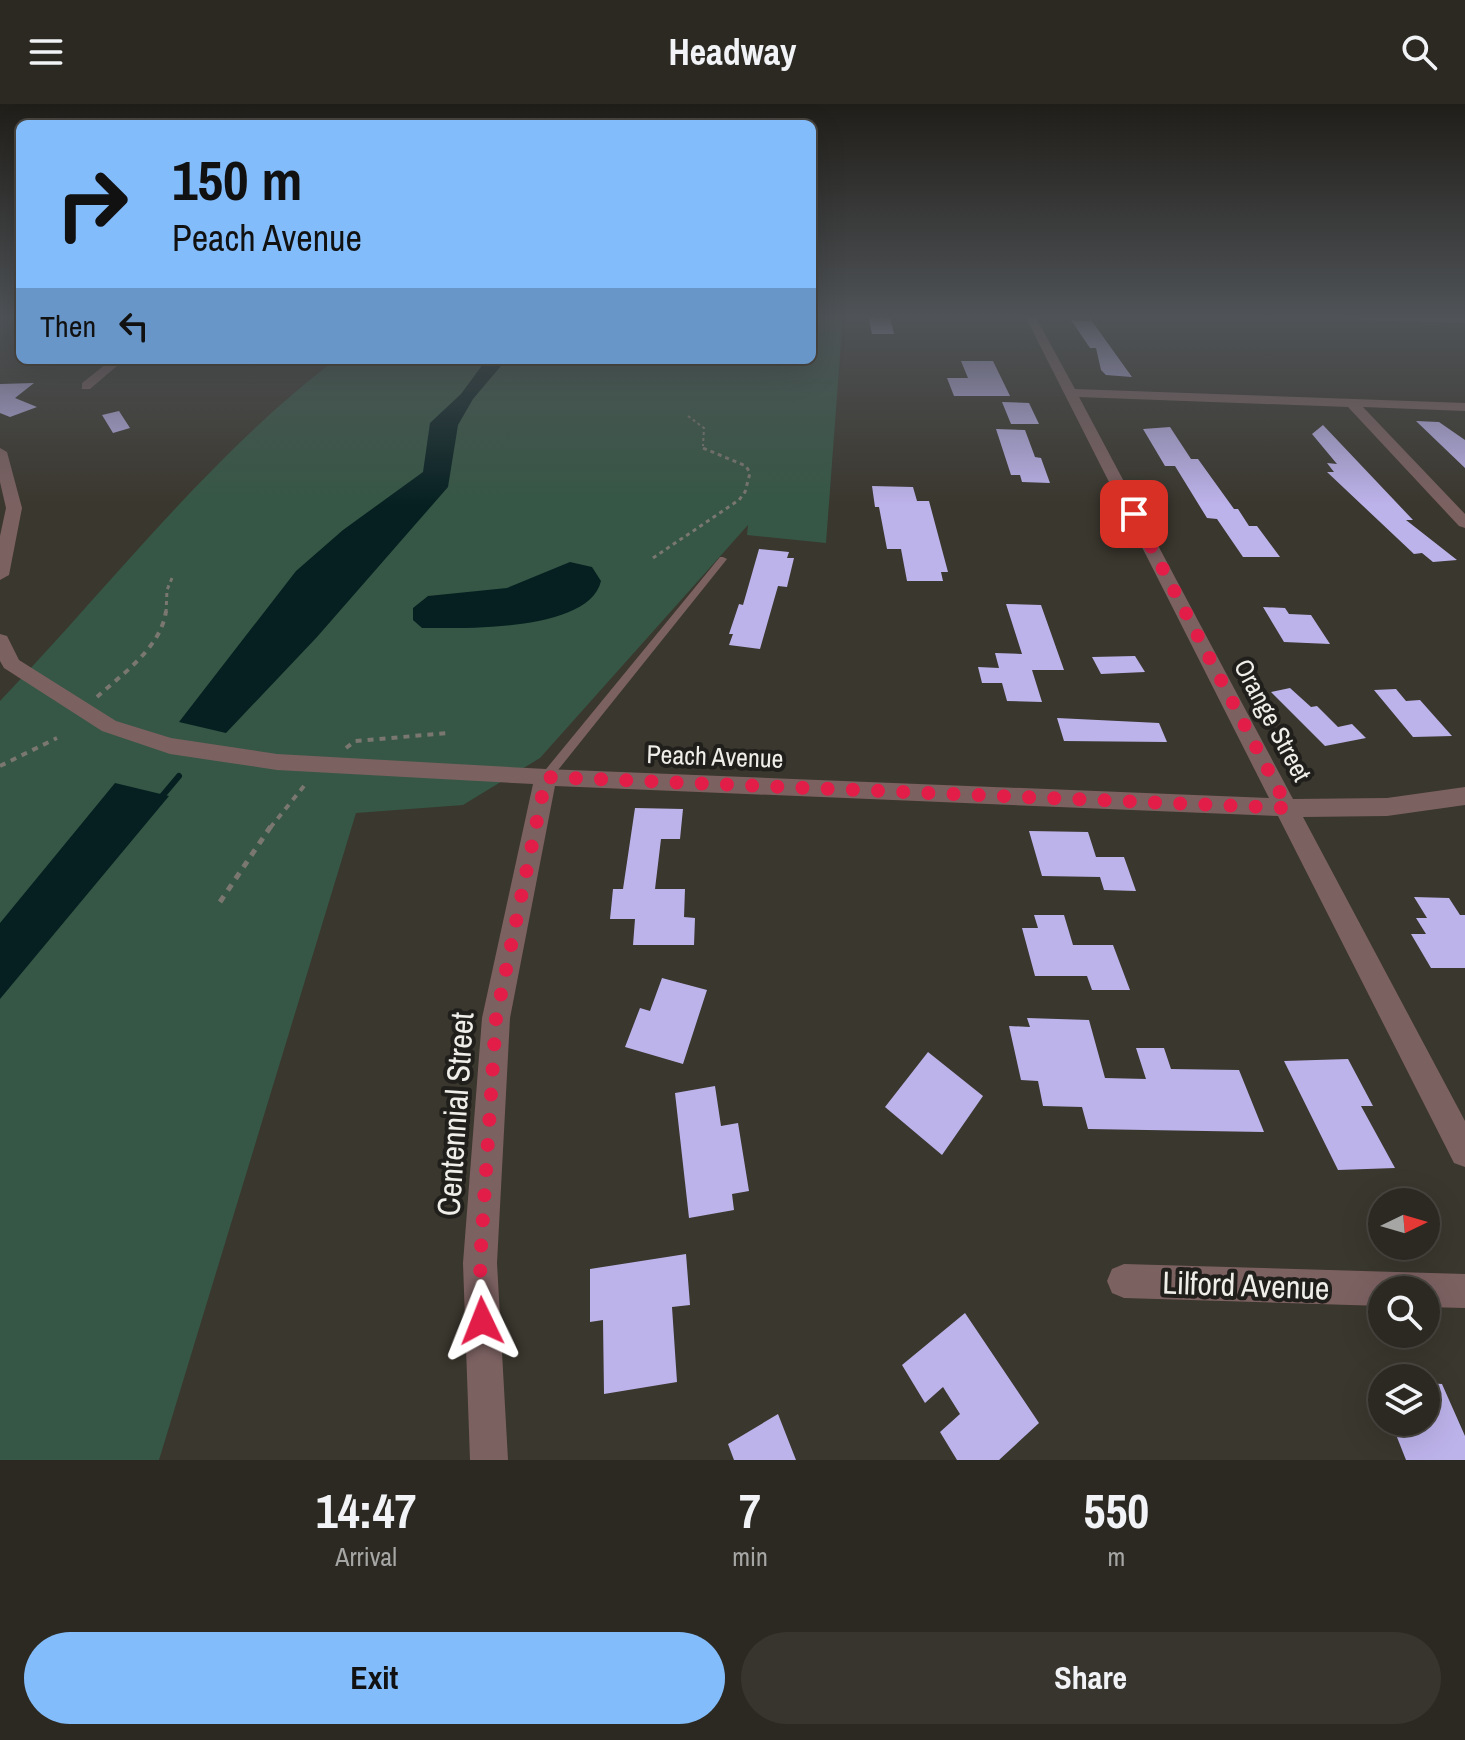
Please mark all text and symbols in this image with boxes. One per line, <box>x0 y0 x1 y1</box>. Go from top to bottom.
text: Headway <box>669 28 796 76</box>
icon: menu <box>24 30 68 74</box>
icon: search <box>1397 30 1441 74</box>
text: 150 m <box>172 142 302 217</box>
icon: right <box>40 152 144 256</box>
text: Peach Avenue <box>172 214 362 262</box>
icon: left <box>112 304 156 348</box>
text: Then <box>40 306 96 346</box>
pin <box>1100 480 1168 548</box>
icon: arrive <box>1112 492 1156 536</box>
street label: Orange Street <box>1226 653 1320 787</box>
street label: Peach Avenue <box>646 736 784 776</box>
street label: Centennial Street <box>426 1011 484 1217</box>
north arrow <box>1368 1188 1440 1260</box>
map controls <box>1368 1188 1440 1436</box>
street label: Lilford Avenue <box>1162 1261 1330 1309</box>
button: search <box>1368 1276 1440 1348</box>
position arrow <box>440 1279 524 1363</box>
button: layers <box>1368 1364 1440 1436</box>
text: 14:47 <box>316 1478 416 1543</box>
text: 7 <box>739 1478 761 1543</box>
text: 550 <box>1084 1478 1149 1543</box>
text: Arrival <box>335 1539 397 1574</box>
text: min <box>732 1539 768 1574</box>
text: m <box>1108 1539 1125 1574</box>
button: Exit <box>24 1632 725 1724</box>
button: Share <box>741 1632 1441 1724</box>

